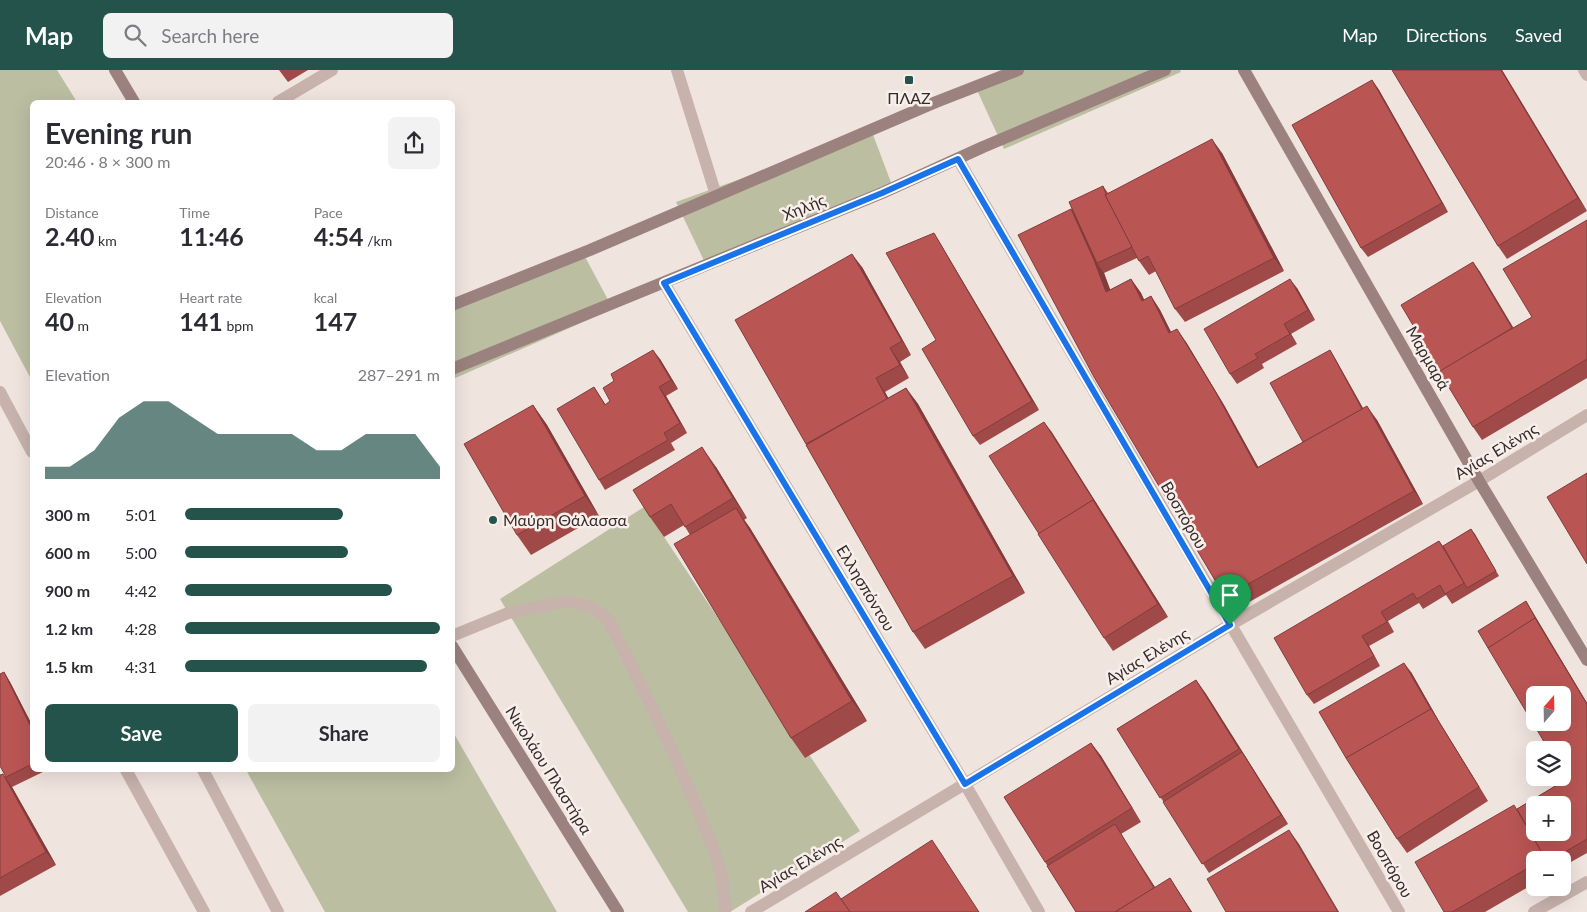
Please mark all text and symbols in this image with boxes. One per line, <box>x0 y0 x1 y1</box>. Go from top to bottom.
search box <box>103 13 453 58</box>
text: Map <box>25 21 73 50</box>
icon: search <box>121 21 149 49</box>
text: Search here <box>161 24 259 47</box>
text: Map <box>1342 24 1378 46</box>
text: Directions <box>1406 24 1487 46</box>
text: Saved <box>1515 24 1562 46</box>
marker: ΠΛΑΖ <box>903 74 915 86</box>
place label: ΠΛΑΖ <box>887 88 931 107</box>
text: Evening run <box>45 116 192 150</box>
button: share <box>388 117 440 169</box>
text: 20:46 · 8 × 300 m <box>45 152 170 171</box>
street label: Χηλής <box>780 189 829 224</box>
text: Distance <box>45 204 99 221</box>
text: Time <box>179 204 210 221</box>
text: Pace <box>314 204 343 221</box>
text: 2.40 <box>45 221 94 251</box>
text: 11:46 <box>179 221 244 251</box>
text: 4:54 <box>314 221 364 251</box>
text: km <box>94 232 117 249</box>
text: /km <box>364 232 392 249</box>
text: Elevation <box>45 289 102 306</box>
text: Heart rate <box>179 289 242 306</box>
text: kcal <box>314 289 337 306</box>
text: 40 <box>45 306 74 336</box>
text: 141 <box>179 306 223 336</box>
text: 147 <box>314 306 357 336</box>
text: m <box>74 317 89 334</box>
text: bpm <box>223 317 254 334</box>
street label: Μαρμαρά <box>1403 322 1455 393</box>
text: Elevation <box>45 365 110 384</box>
text: 287–291 m <box>358 365 440 384</box>
street label: Αγίας Ελένης <box>1451 418 1541 483</box>
street label: Βοσπόρου <box>1158 478 1211 552</box>
text: 300 m <box>45 505 90 524</box>
text: 5:01 <box>125 505 157 524</box>
place label: Μαύρη Θάλασσα <box>503 510 628 529</box>
marker: Μαύρη Θάλασσα <box>487 514 499 526</box>
street label: Ελλησπόντου <box>833 541 900 634</box>
text: 600 m <box>45 543 90 562</box>
text: 5:00 <box>125 543 157 562</box>
pin <box>1209 574 1251 625</box>
text: 900 m <box>45 581 90 600</box>
text: 4:42 <box>125 581 157 600</box>
icon: arrive <box>1216 581 1244 609</box>
text: 1.2 km <box>45 619 93 638</box>
text: 4:28 <box>125 619 157 638</box>
street label: Αγίας Ελένης <box>1102 623 1192 688</box>
text: 1.5 km <box>45 657 93 676</box>
text: 4:31 <box>125 657 157 676</box>
north arrow <box>1526 686 1571 731</box>
map controls <box>1526 686 1571 896</box>
street label: Νικολάου Πλαστήρα <box>502 702 597 838</box>
button: Save <box>45 704 238 762</box>
button: Share <box>248 704 440 762</box>
button: layers <box>1526 741 1571 786</box>
button: + <box>1526 796 1571 841</box>
street label: Βοσπόρου <box>1364 827 1417 901</box>
street label: Αγίας Ελένης <box>755 831 845 896</box>
button: − <box>1526 851 1571 896</box>

